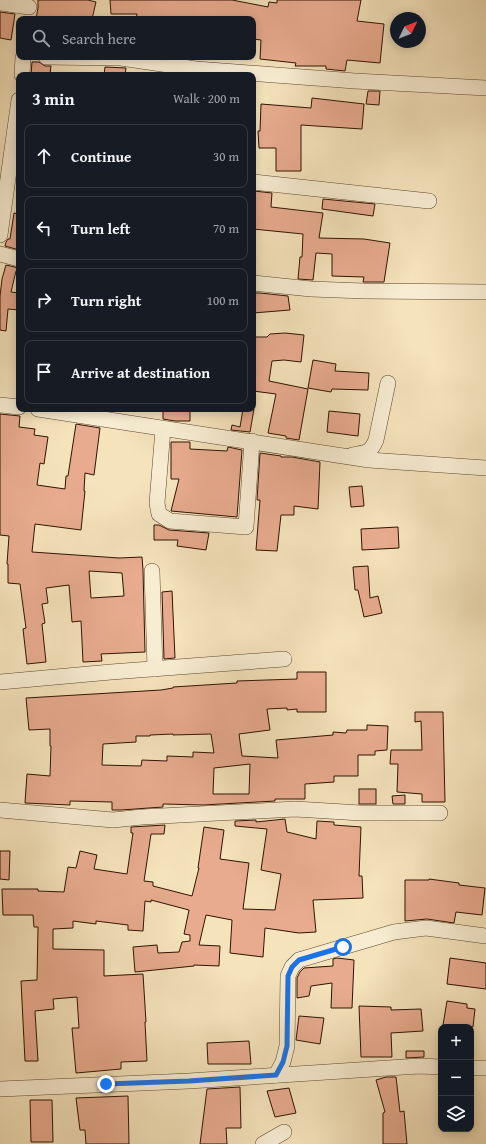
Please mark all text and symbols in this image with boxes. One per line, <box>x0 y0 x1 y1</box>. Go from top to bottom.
north arrow <box>390 12 426 48</box>
search box <box>16 16 256 60</box>
icon: search <box>30 27 52 49</box>
text: Search here <box>62 28 136 49</box>
text: 3 min <box>32 86 74 111</box>
text: Walk · 200 m <box>173 89 240 108</box>
icon: ahead <box>33 145 55 167</box>
text: Continue <box>71 146 132 167</box>
text: 30 m <box>213 147 239 166</box>
icon: left <box>33 217 55 239</box>
text: Turn left <box>71 218 130 239</box>
text: 70 m <box>213 219 239 238</box>
icon: right <box>33 289 55 311</box>
text: Turn right <box>71 290 142 311</box>
text: 100 m <box>207 291 239 310</box>
icon: arrive <box>33 361 55 383</box>
text: Arrive at destination <box>71 362 210 383</box>
route start <box>334 938 352 956</box>
map controls <box>438 1024 474 1132</box>
button: + <box>438 1024 474 1060</box>
button: − <box>438 1060 474 1096</box>
route end <box>97 1075 115 1093</box>
button: layers <box>438 1096 474 1132</box>

